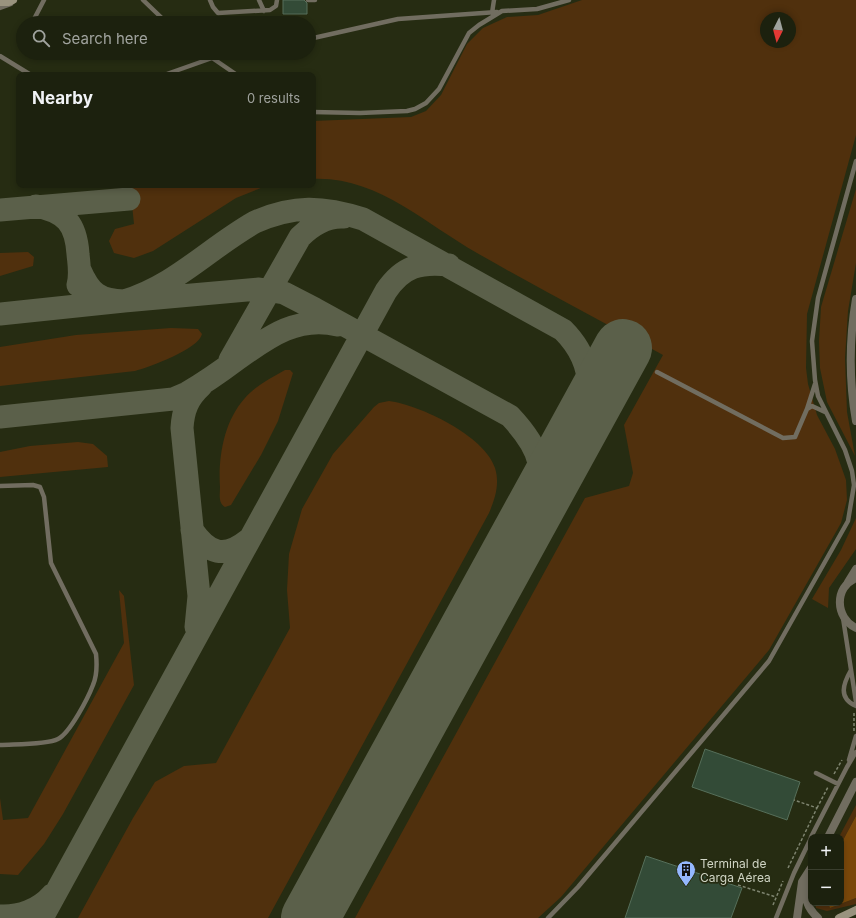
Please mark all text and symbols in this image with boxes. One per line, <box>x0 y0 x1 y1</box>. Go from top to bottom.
north arrow <box>760 12 796 48</box>
search box <box>16 16 316 60</box>
icon: search <box>30 27 52 49</box>
text: Search here <box>62 29 148 48</box>
text: Nearby <box>32 88 93 108</box>
text: 0 results <box>247 90 300 106</box>
map controls <box>808 834 844 906</box>
button: + <box>808 834 844 870</box>
place label: Terminal de Carga Aérea <box>700 856 771 885</box>
building icon: Terminal de Carga Aérea <box>675 859 697 887</box>
button: − <box>808 870 844 906</box>

